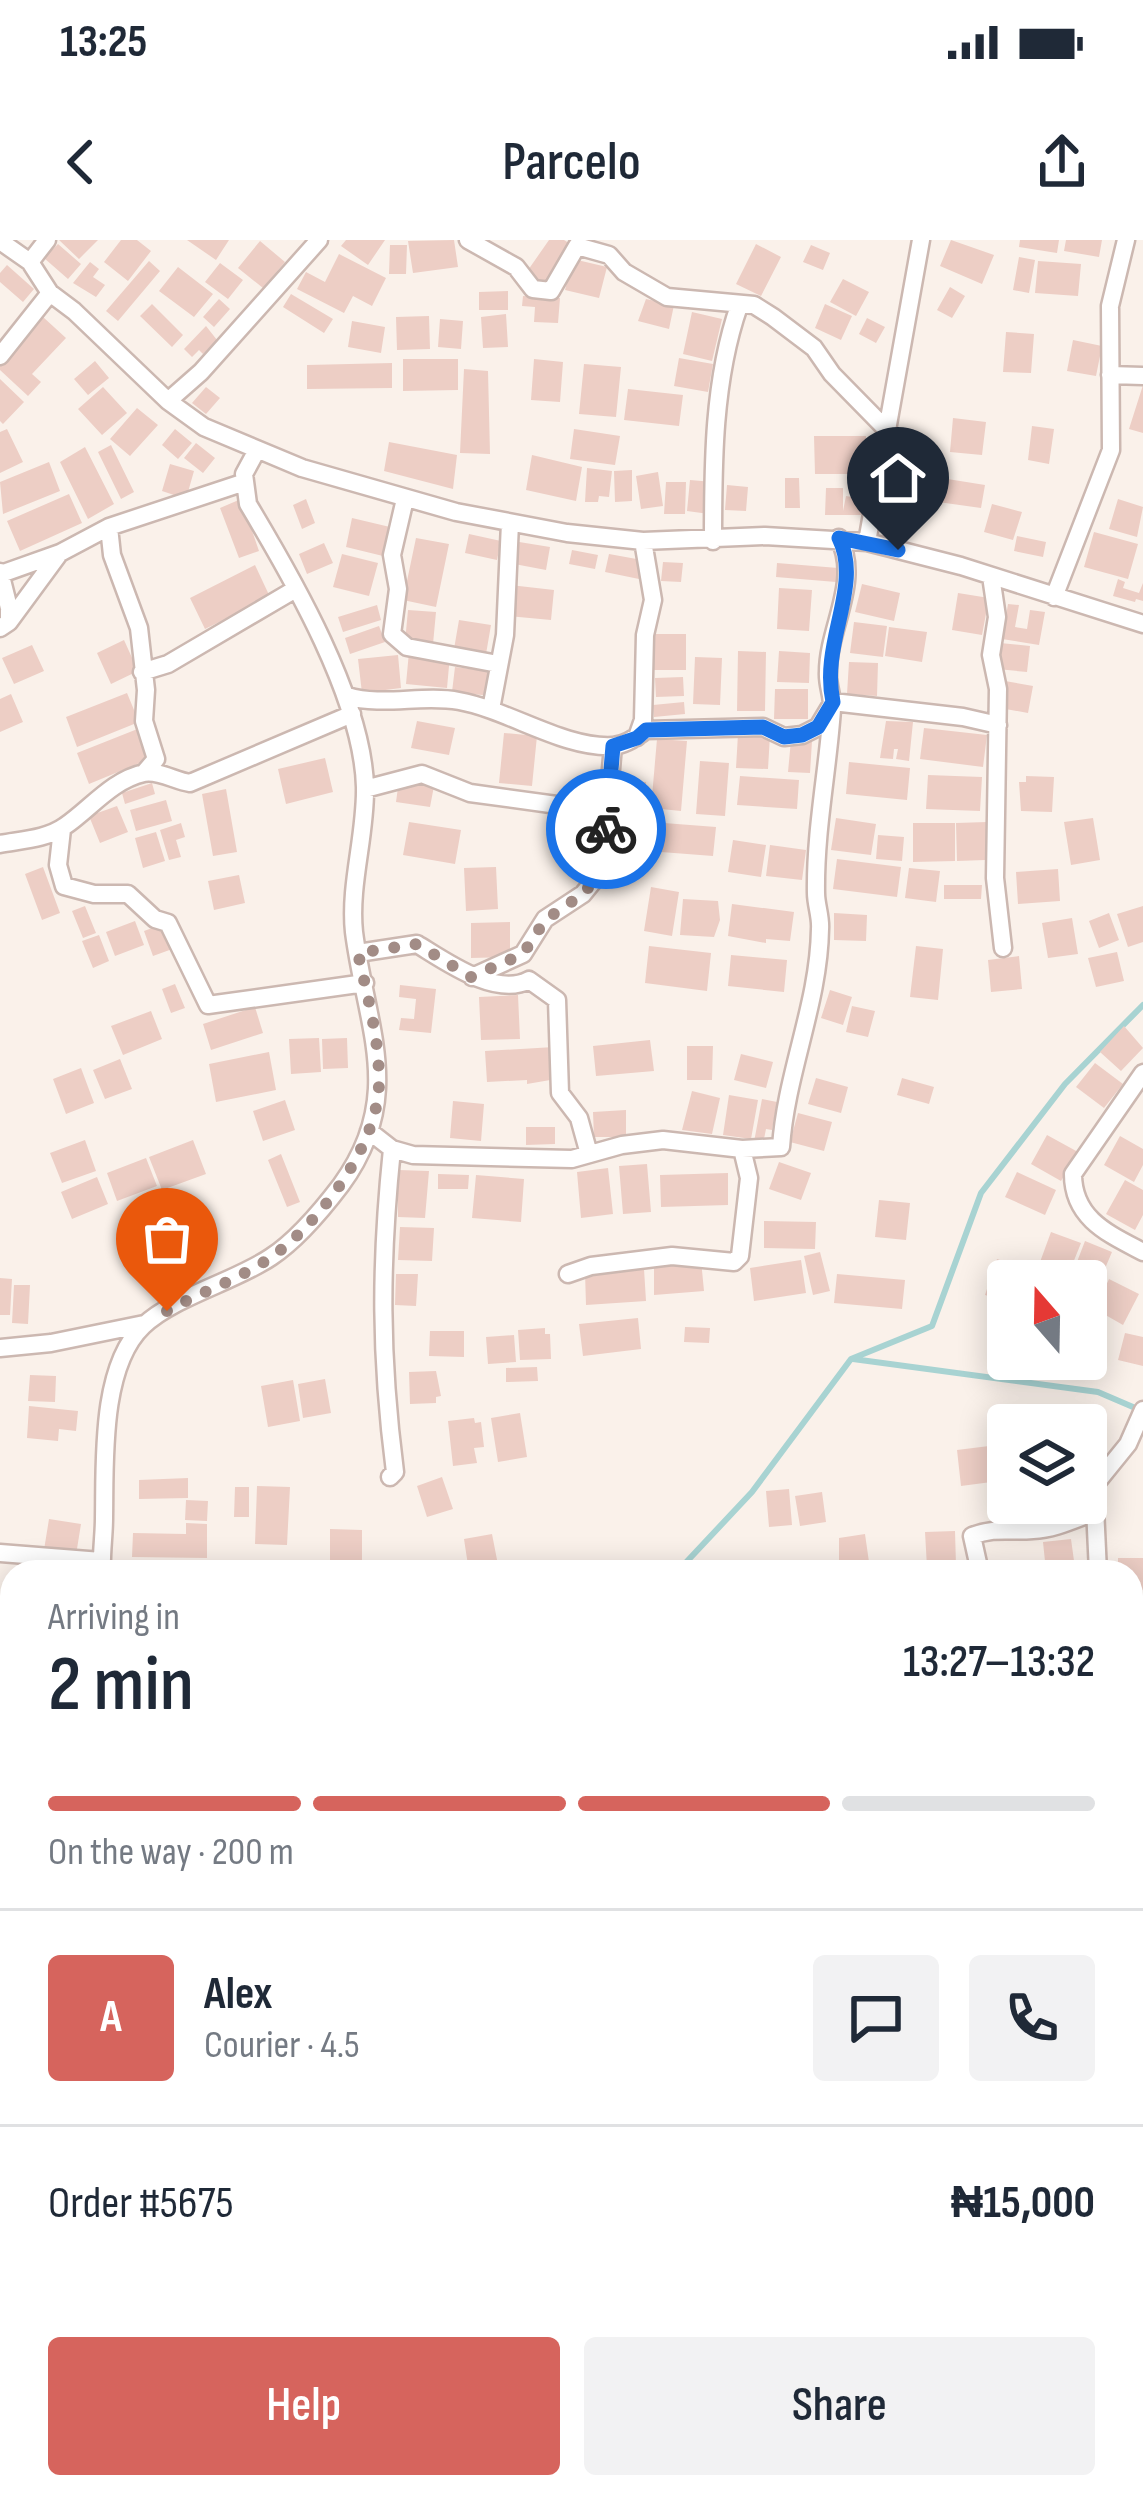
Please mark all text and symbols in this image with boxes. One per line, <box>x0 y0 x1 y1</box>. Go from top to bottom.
text: 13:25 <box>60 15 147 70</box>
icon: back <box>48 129 114 195</box>
icon: share <box>1029 129 1095 195</box>
text: Parcelo <box>502 130 641 195</box>
pin <box>847 427 949 550</box>
icon: home <box>865 445 931 511</box>
courier <box>546 769 666 889</box>
icon: bike <box>573 796 639 862</box>
pin <box>116 1188 218 1311</box>
icon: bag <box>134 1206 200 1272</box>
north arrow <box>987 1260 1107 1380</box>
map controls <box>987 1260 1107 1524</box>
button: layers <box>987 1404 1107 1524</box>
text: Arriving in <box>48 1594 180 1641</box>
text: 13:27–13:32 <box>903 1635 1095 1690</box>
text: 2 min <box>48 1639 194 1732</box>
text: On the way · 200 m <box>48 1829 294 1876</box>
button: chat <box>813 1955 939 2081</box>
button: phone <box>969 1955 1095 2081</box>
text: Alex <box>204 1967 272 2022</box>
text: A <box>100 1990 122 2045</box>
text: Courier · 4.5 <box>204 2022 360 2069</box>
text: Order #5675 <box>48 2176 234 2231</box>
text: ₦15,000 <box>951 2176 1095 2231</box>
button: Help <box>48 2337 560 2475</box>
button: Share <box>584 2337 1095 2475</box>

